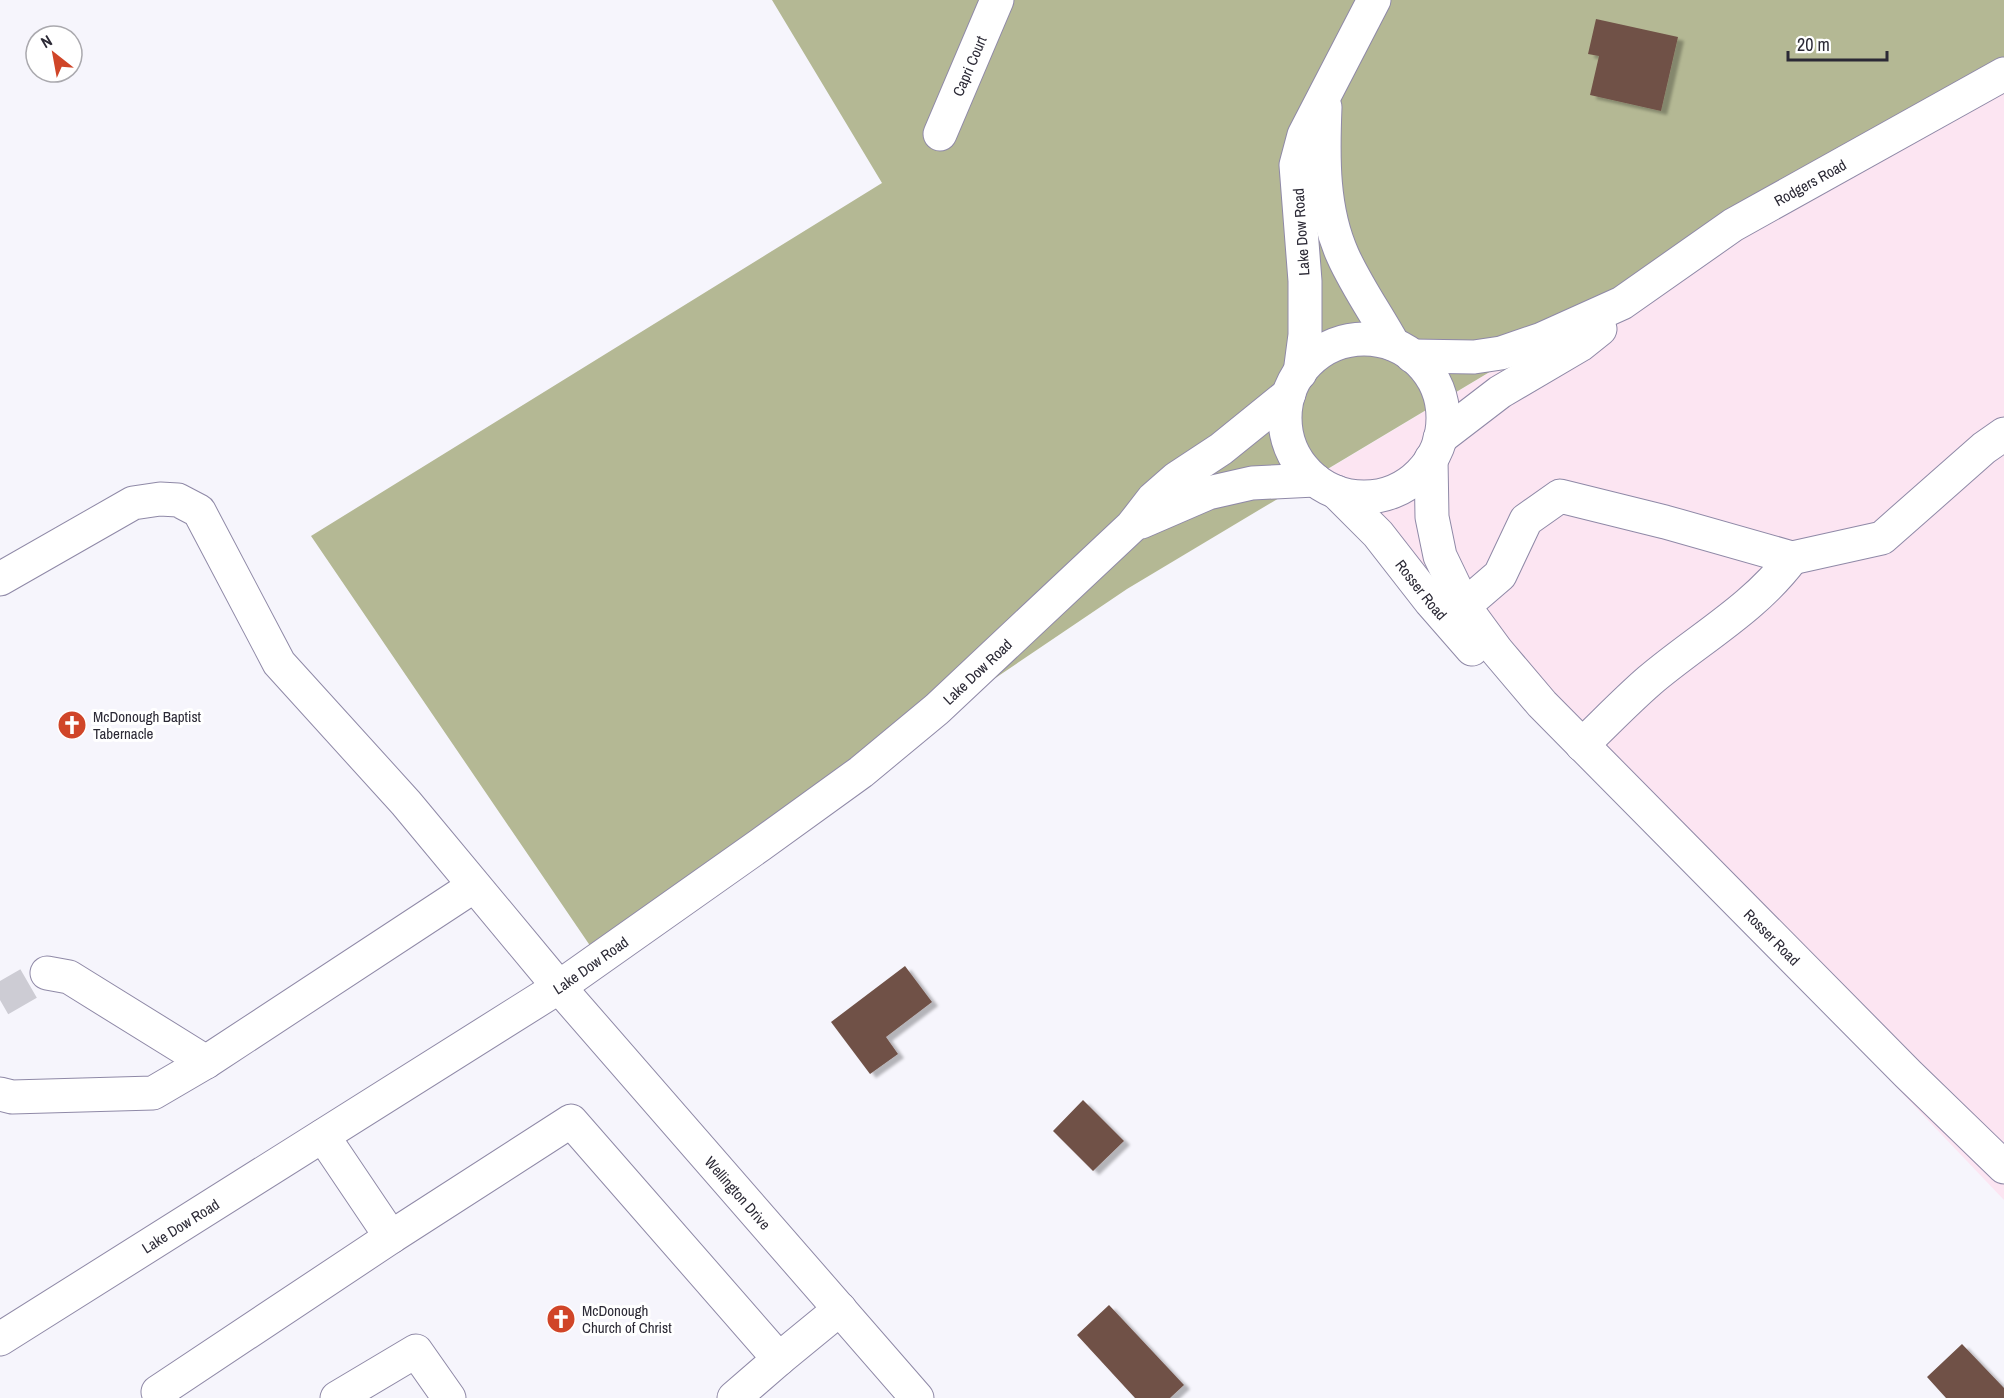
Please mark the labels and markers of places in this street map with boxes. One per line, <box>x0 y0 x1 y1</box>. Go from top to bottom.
place label: McDonough Baptist Tabernacle <box>93 706 202 744</box>
church icon: McDonough Baptist Tabernacle <box>56 709 88 741</box>
place label: McDonough Church of Christ <box>582 1300 672 1338</box>
church icon: McDonough Church of Christ <box>545 1303 577 1335</box>

